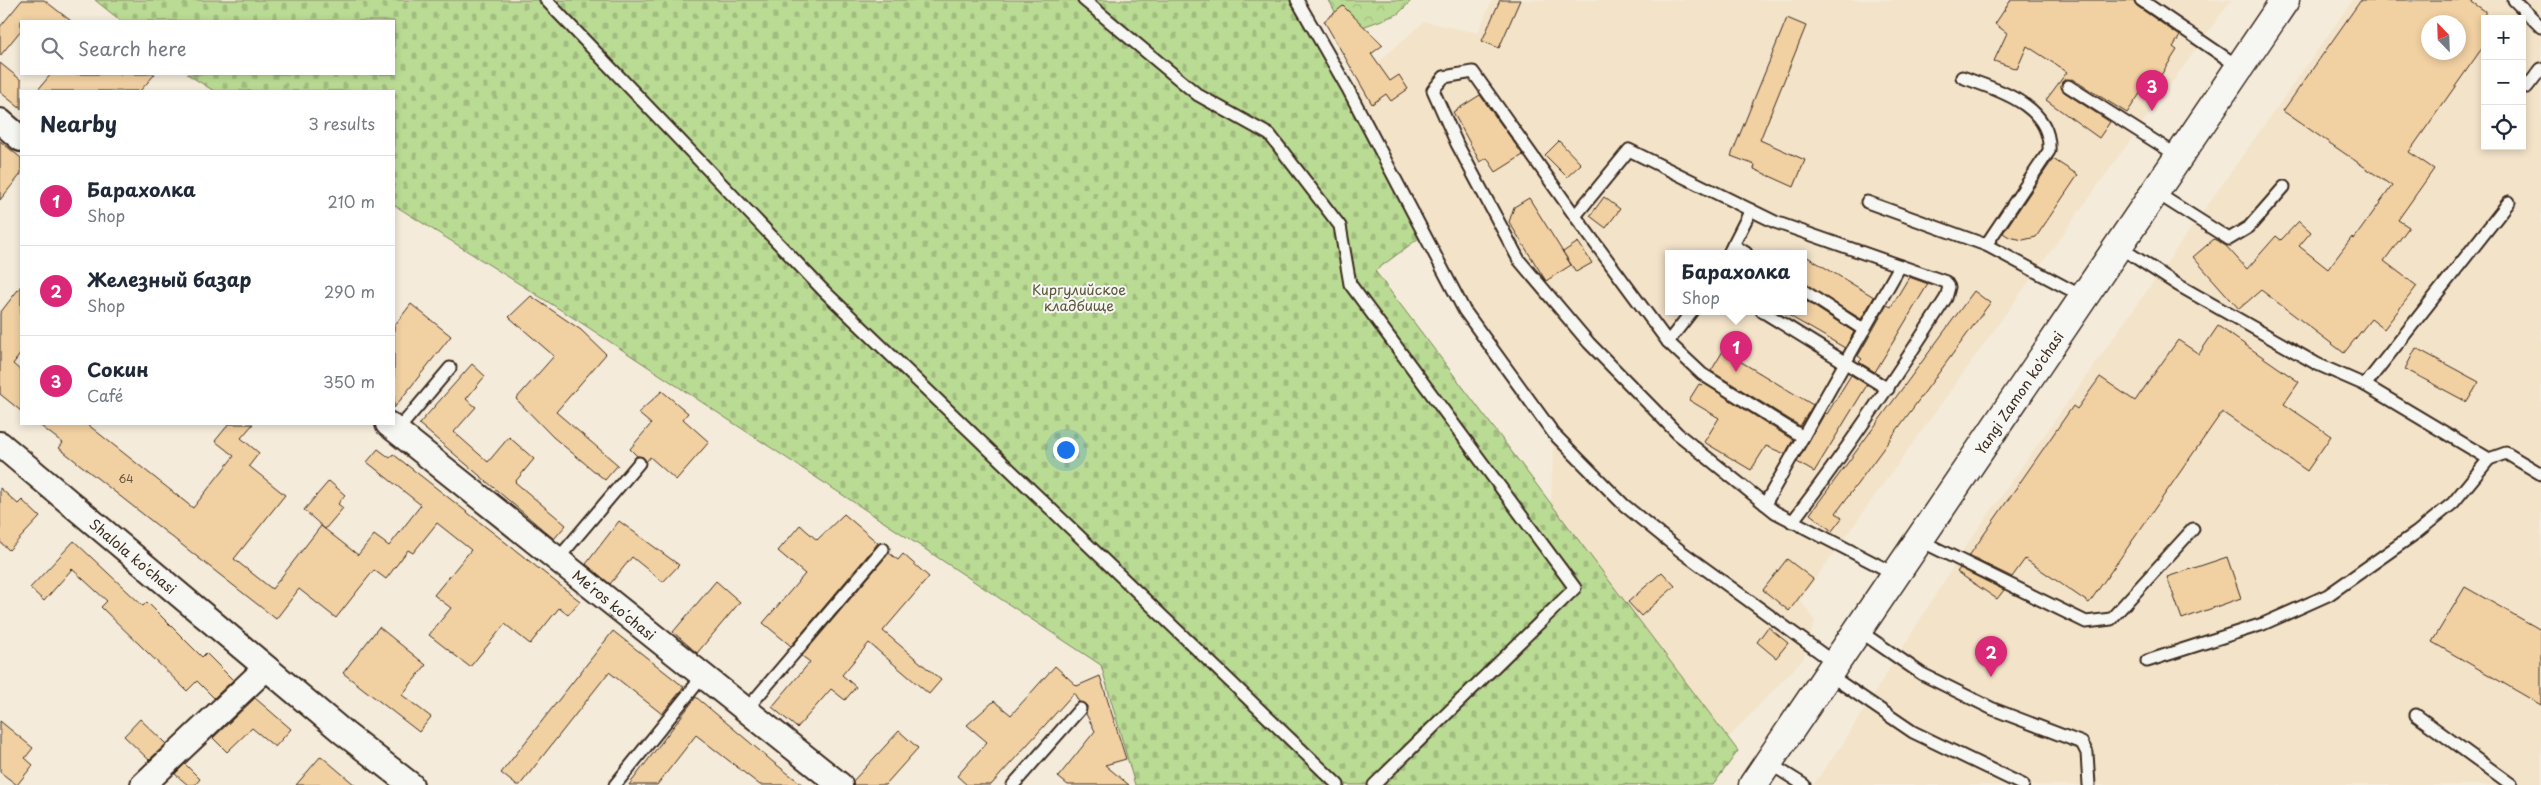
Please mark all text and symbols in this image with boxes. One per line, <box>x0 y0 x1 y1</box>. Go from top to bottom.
north arrow <box>2421 15 2466 60</box>
map controls <box>2481 15 2526 150</box>
button: + <box>2481 15 2526 60</box>
search box <box>20 20 395 75</box>
icon: search <box>38 34 66 62</box>
text: Search here <box>78 34 187 62</box>
button: − <box>2481 60 2526 105</box>
pin: 3 <box>2136 70 2168 111</box>
button: locate <box>2481 105 2526 150</box>
text: Nearby <box>40 107 117 139</box>
text: 3 results <box>308 111 375 135</box>
text: Барахолка <box>87 175 196 203</box>
text: 1 <box>52 189 60 213</box>
text: 210 m <box>327 189 375 213</box>
text: Shop <box>87 203 125 227</box>
popup <box>1665 250 1807 315</box>
text: Барахолка <box>1682 257 1790 285</box>
text: Железный базар <box>87 265 251 293</box>
text: 2 <box>50 279 62 303</box>
text: 290 m <box>324 279 375 303</box>
park label: Киргулийское кладбище <box>1032 279 1126 316</box>
text: Shop <box>1682 285 1720 309</box>
text: Shop <box>87 293 125 317</box>
street label: Yangi Zamon ko'chasi <box>1970 327 2068 459</box>
pin: 1 <box>1720 331 1752 372</box>
text: Сокин <box>87 355 149 383</box>
text: 3 <box>51 369 61 393</box>
text: 350 m <box>323 369 375 393</box>
text: Café <box>87 383 123 407</box>
your location <box>1053 437 1079 463</box>
house number: 64 <box>119 470 133 487</box>
street label: Shalola ko'chasi <box>85 513 181 599</box>
street label: Meʻros koʻchasi <box>568 565 660 645</box>
pin: 2 <box>1975 636 2007 677</box>

